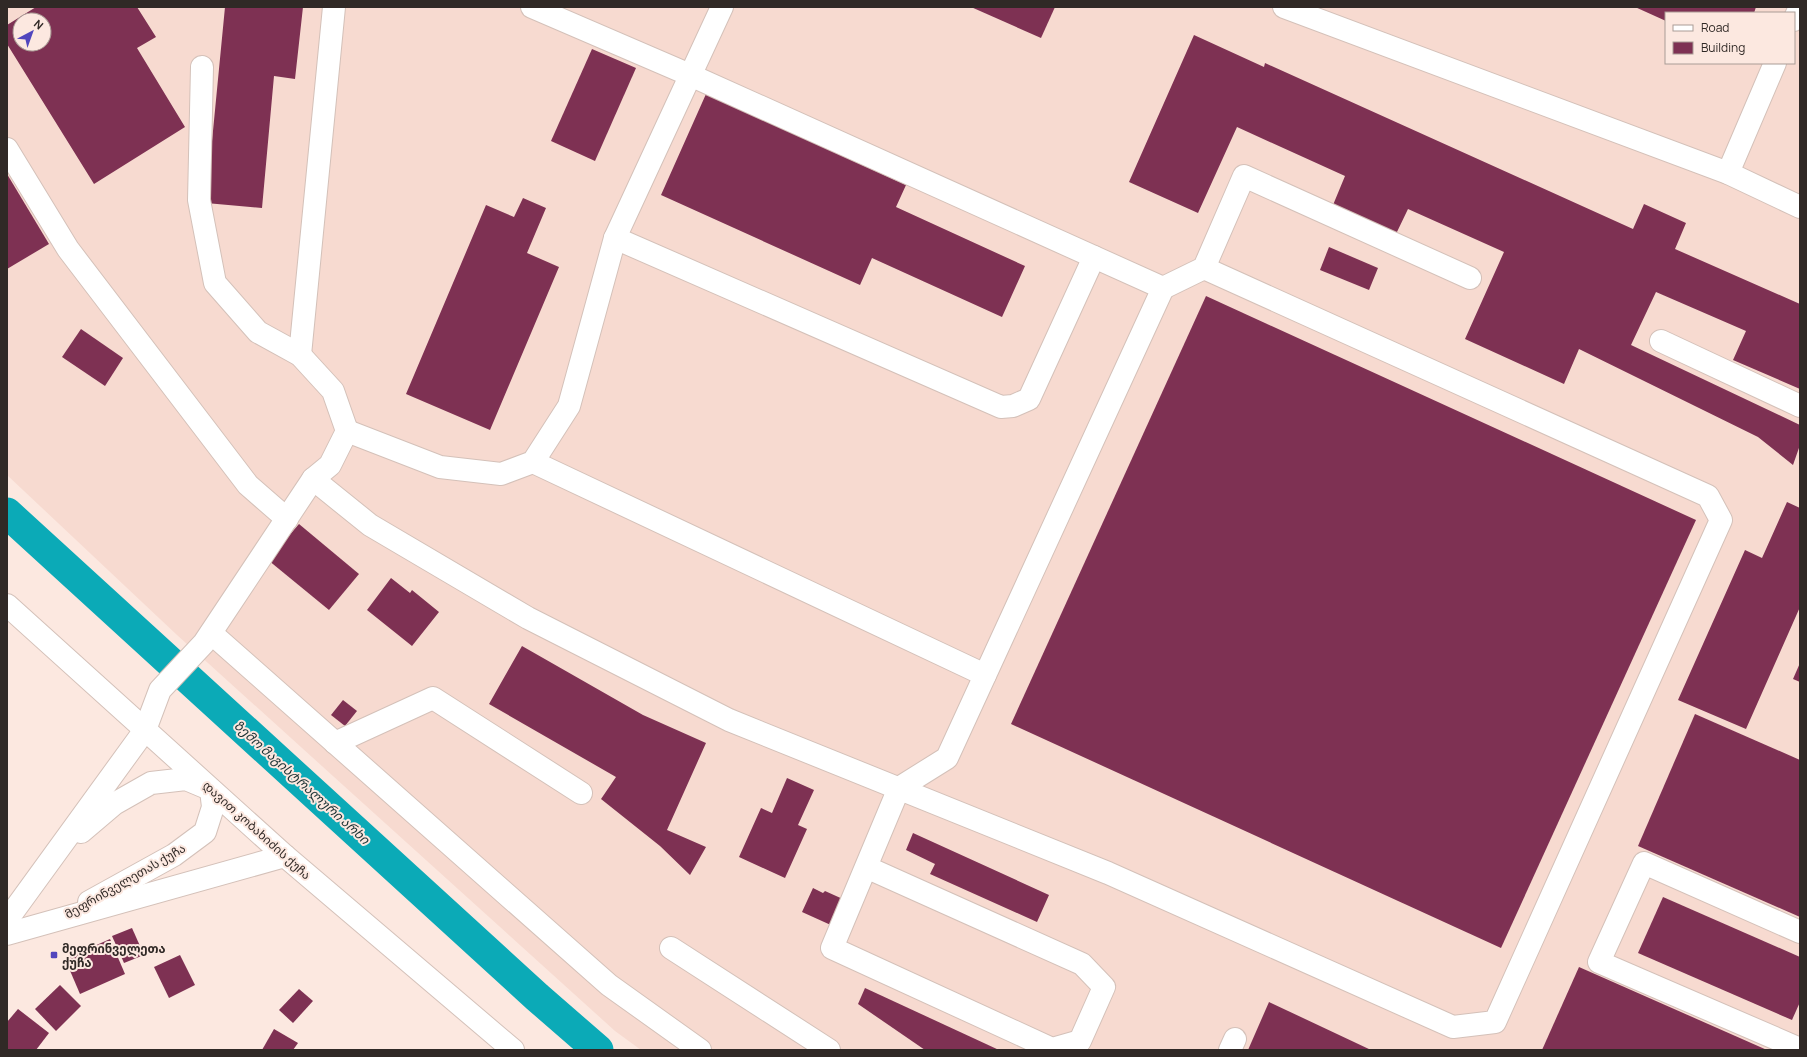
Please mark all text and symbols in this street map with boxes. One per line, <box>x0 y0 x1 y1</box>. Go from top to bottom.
north arrow <box>12 12 52 52</box>
legend <box>1665 12 1795 64</box>
text: N <box>31 16 47 32</box>
text: Road <box>1701 19 1729 36</box>
text: Building <box>1701 39 1745 56</box>
water label: ზემო მაგისტრალური არხი <box>230 716 374 848</box>
street label: დავით კობახიძის ქუჩა <box>199 777 315 883</box>
street label: მეფრინველეთას ქუჩა <box>61 839 189 923</box>
place label: მეფრინველეთა ქუჩა <box>62 940 166 971</box>
marker: მეფრინველეთა ქუჩა <box>49 950 59 960</box>

